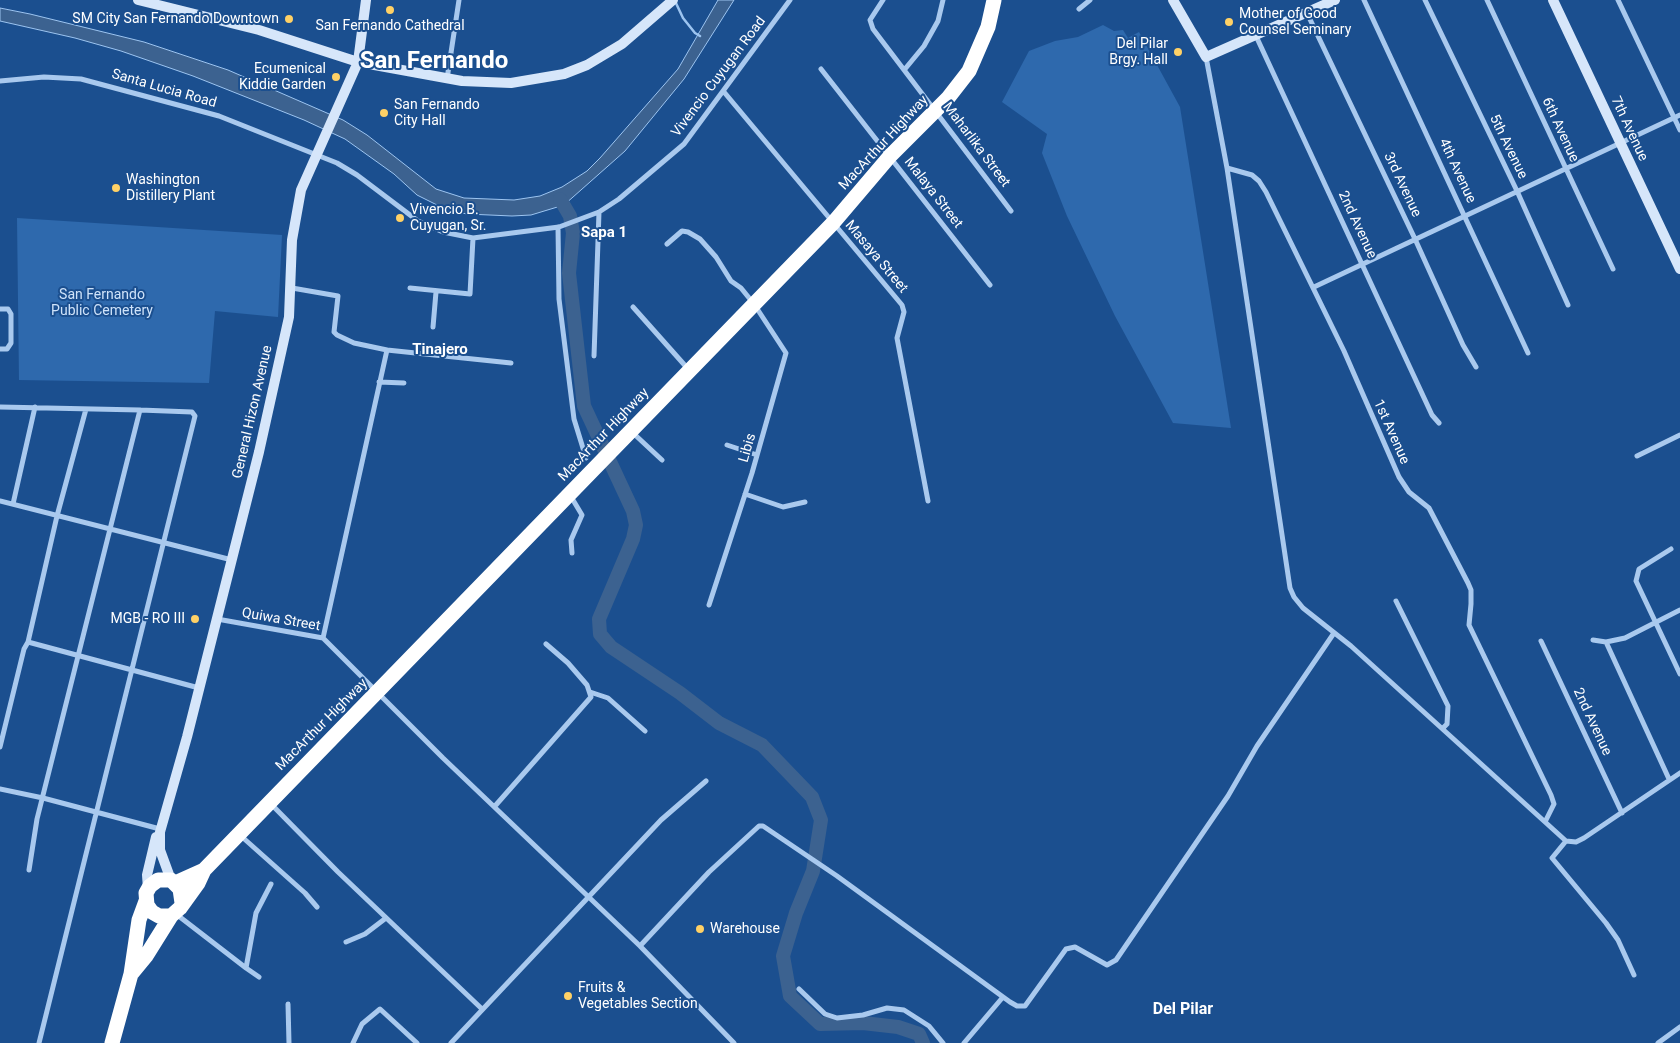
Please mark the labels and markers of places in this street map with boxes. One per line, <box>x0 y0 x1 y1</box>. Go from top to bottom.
marker: San Fernando Cathedral <box>384 4 396 16</box>
place label: Mother of Good Counsel Seminary <box>1239 6 1351 38</box>
place label: SM City San Fernando Downtown <box>72 11 279 27</box>
marker: SM City San Fernando Downtown <box>283 13 295 25</box>
marker: Mother of Good Counsel Seminary <box>1223 16 1235 28</box>
place label: San Fernando Cathedral <box>315 18 465 34</box>
place label: Del Pilar Brgy. Hall <box>1109 36 1168 68</box>
marker: Del Pilar Brgy. Hall <box>1172 46 1184 58</box>
place label: Ecumenical Kiddie Garden <box>239 61 326 94</box>
marker: Ecumenical Kiddie Garden <box>330 71 342 83</box>
place label: San Fernando City Hall <box>394 97 480 130</box>
marker: San Fernando City Hall <box>378 107 390 119</box>
place label: Washington Distillery Plant <box>126 172 215 204</box>
marker: Washington Distillery Plant <box>110 182 122 194</box>
place label: Vivencio B. Cuyugan, Sr. <box>410 202 487 234</box>
marker: Vivencio B. Cuyugan, Sr. <box>394 212 406 224</box>
place label: MGB - RO III <box>111 611 185 627</box>
marker: MGB - RO III <box>189 613 201 625</box>
place label: Warehouse <box>710 921 780 937</box>
marker: Warehouse <box>694 923 706 935</box>
place label: Fruits & Vegetables Section <box>578 980 698 1012</box>
marker: Fruits & Vegetables Section <box>562 990 574 1002</box>

